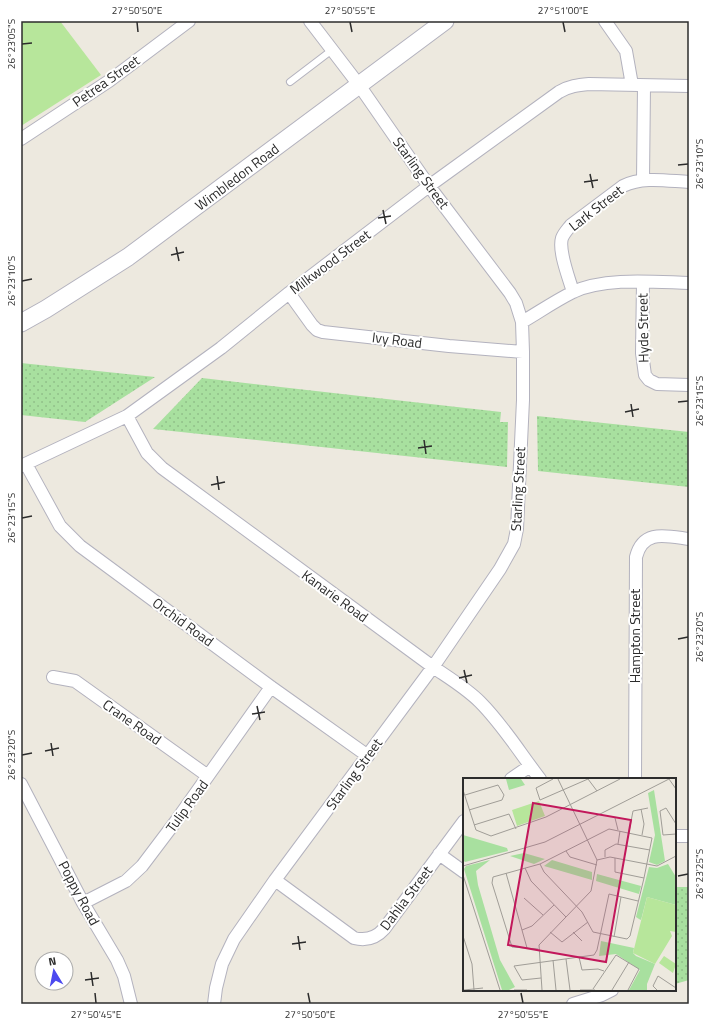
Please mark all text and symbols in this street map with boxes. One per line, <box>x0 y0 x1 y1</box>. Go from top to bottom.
text: 27°50'50"E <box>112 3 163 18</box>
text: 27°50'55"E <box>325 3 376 18</box>
text: 27°51'00"E <box>538 3 589 18</box>
text: 26°23'05"S <box>4 19 19 69</box>
street label: Petrea Street <box>68 50 144 112</box>
street label: Starling Street <box>388 132 455 213</box>
street label: Wimbledon Road <box>190 138 283 215</box>
text: 26°23'10"S <box>692 139 707 189</box>
street label: Lark Street <box>564 179 628 236</box>
street label: Milkwood Street <box>285 224 375 299</box>
text: 26°23'10"S <box>4 256 19 306</box>
street label: Hyde Street <box>631 293 654 363</box>
street label: Ivy Road <box>371 326 423 353</box>
text: 26°23'15"S <box>692 376 707 426</box>
street label: Starling Street <box>505 446 530 532</box>
text: 26°23'15"S <box>4 493 19 543</box>
street label: Kanarie Road <box>298 564 373 627</box>
street label: Hampton Street <box>624 589 645 683</box>
street label: Orchid Road <box>148 592 218 651</box>
text: 26°23'20"S <box>692 612 707 662</box>
street label: Crane Road <box>99 694 166 750</box>
text: 26°23'20"S <box>4 730 19 780</box>
street label: Starling Street <box>320 733 387 814</box>
street label: Tulip Road <box>160 775 213 836</box>
inset map <box>463 778 676 991</box>
text: 26°23'25"S <box>692 849 707 899</box>
street label: Poppy Road <box>54 857 105 929</box>
street label: Dahlia Street <box>374 861 437 934</box>
north arrow <box>34 951 74 991</box>
text: N <box>47 953 57 970</box>
text: 27°50'45"E <box>71 1007 122 1022</box>
text: 27°50'50"E <box>285 1007 336 1022</box>
text: 27°50'55"E <box>498 1007 549 1022</box>

